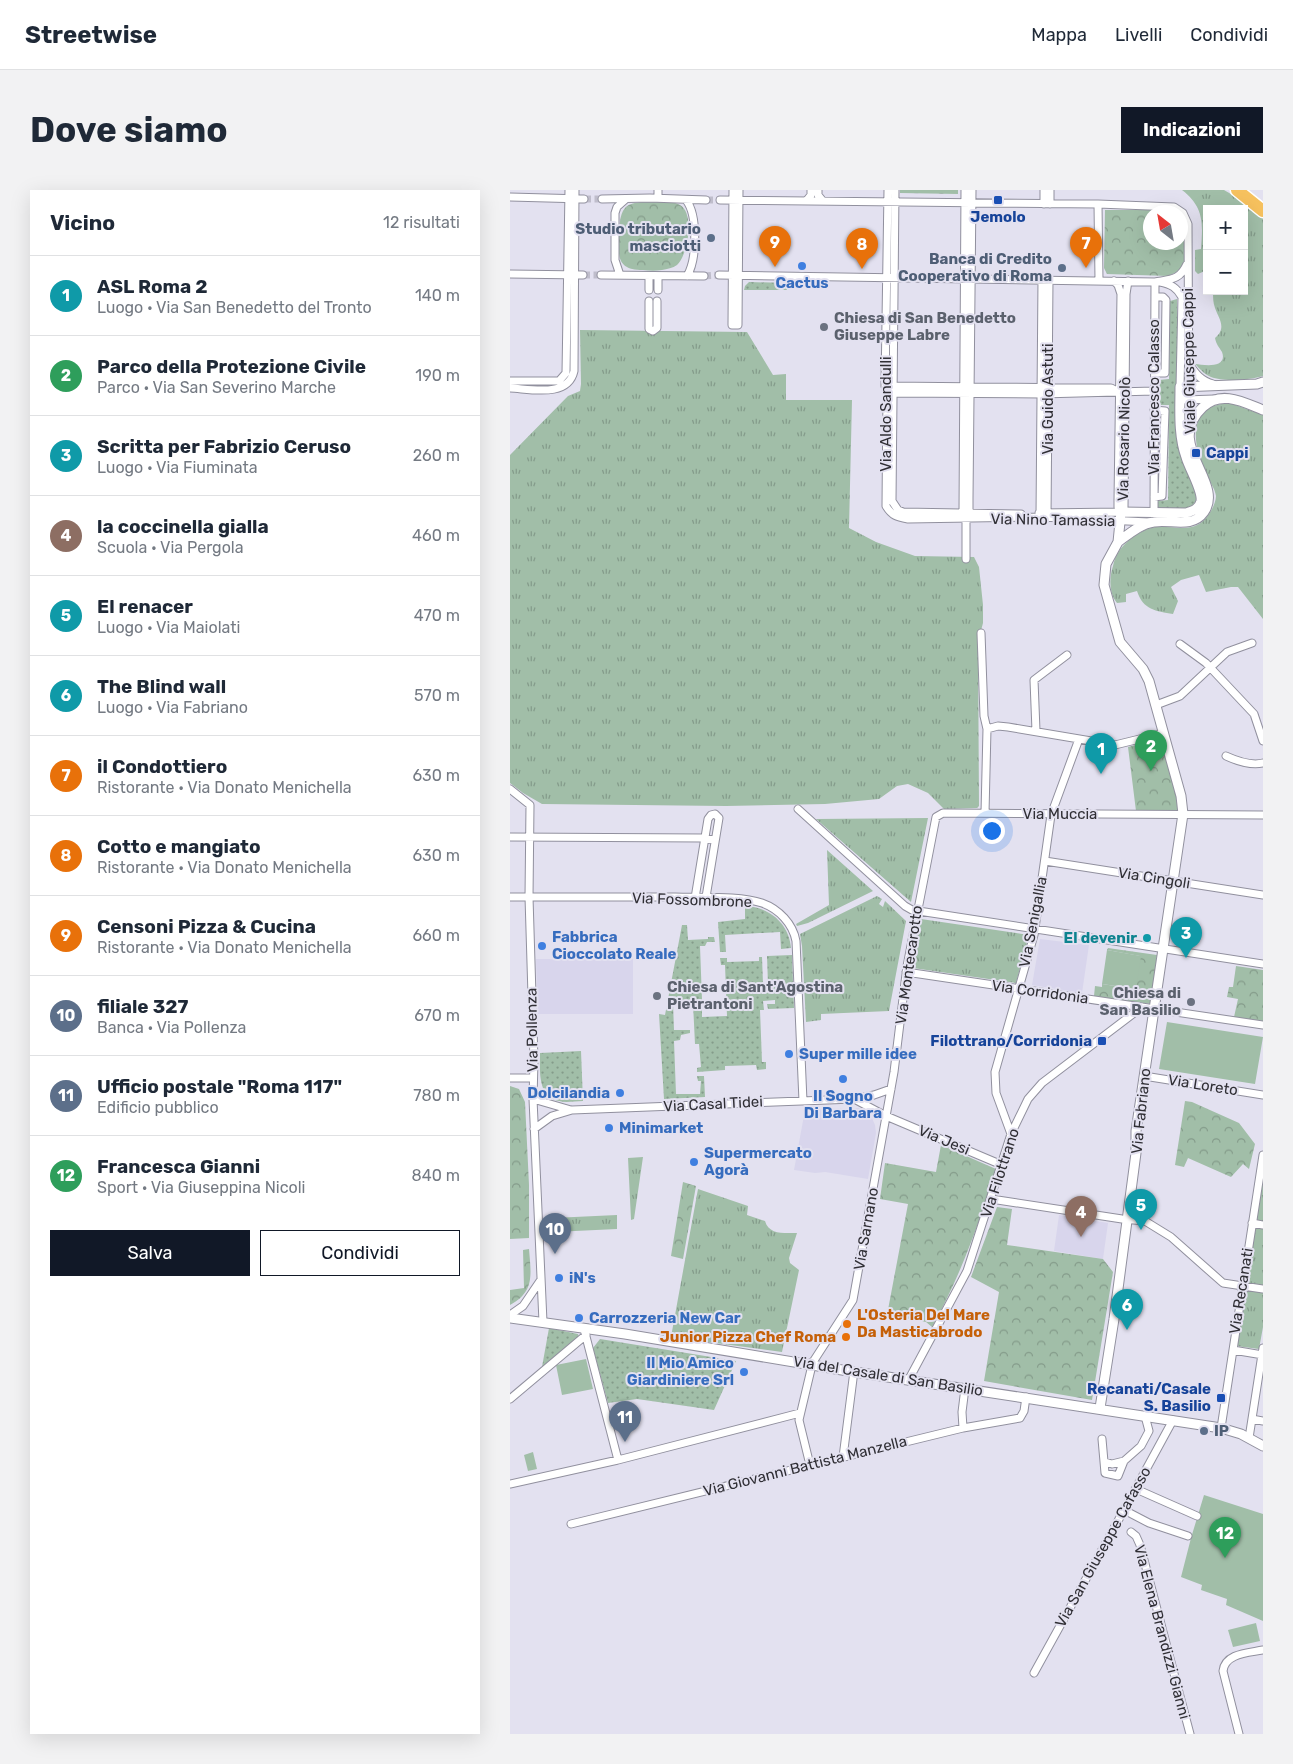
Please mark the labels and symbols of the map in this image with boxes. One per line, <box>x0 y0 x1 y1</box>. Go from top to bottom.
marker: Jemolo <box>992 194 1004 206</box>
north arrow <box>1143 205 1188 250</box>
place label: Jemolo <box>970 208 1026 226</box>
place label: Studio tributario masciotti <box>575 220 701 255</box>
pin: 9 <box>759 226 791 267</box>
pin: 7 <box>1070 227 1102 268</box>
pin: 8 <box>846 228 878 269</box>
marker: Studio tributario masciotti <box>705 232 717 244</box>
place label: Banca di Credito Cooperativo di Roma <box>898 250 1052 285</box>
marker: Cactus <box>796 260 808 272</box>
marker: Banca di Credito Cooperativo di Roma <box>1056 262 1068 274</box>
place label: Cactus <box>775 274 829 292</box>
street label: Viale Giuseppe Cappi <box>1179 288 1199 434</box>
place label: Chiesa di San Benedetto Giuseppe Labre <box>834 309 1016 344</box>
street label: Via Francesco Calasso <box>1145 319 1163 475</box>
marker: Chiesa di San Benedetto Giuseppe Labre <box>818 321 830 333</box>
street label: Via Guido Astuti <box>1039 343 1057 455</box>
street label: Via Aldo Sandulli <box>877 356 895 472</box>
street label: Via Rosario Nicolò <box>1114 377 1134 501</box>
place label: Cappi <box>1206 444 1249 462</box>
marker: Cappi <box>1190 447 1202 459</box>
street label: Via Nino Tamassia <box>990 510 1116 530</box>
pin: 2 <box>1135 730 1167 771</box>
pin: 1 <box>1085 733 1117 774</box>
street label: Via Muccia <box>1023 805 1097 823</box>
your location <box>979 818 1005 844</box>
street label: Via Cingoli <box>1117 863 1191 893</box>
street label: Via Senigallia <box>1015 875 1051 969</box>
street label: Via Fossombrone <box>632 889 752 911</box>
street label: Via Montecarotto <box>892 904 926 1026</box>
pin: 3 <box>1170 917 1202 958</box>
place label: Fabbrica Cioccolato Reale <box>552 928 677 963</box>
place label: El devenir <box>1064 929 1137 947</box>
marker: El devenir <box>1141 932 1153 944</box>
marker: Fabbrica Cioccolato Reale <box>536 940 548 952</box>
street label: Via Corridonia <box>990 976 1090 1008</box>
place label: Chiesa di Sant'Agostina Pietrantoni <box>667 978 843 1013</box>
place label: Chiesa di San Basilio <box>1100 984 1181 1019</box>
street label: Via Pollenza <box>522 988 542 1072</box>
marker: Chiesa di Sant'Agostina Pietrantoni <box>651 990 663 1002</box>
marker: Chiesa di San Basilio <box>1185 996 1197 1008</box>
place label: Filottrano/Corridonia <box>930 1032 1092 1050</box>
marker: Filottrano/Corridonia <box>1096 1035 1108 1047</box>
place label: Super mille idee <box>799 1045 917 1063</box>
marker: Super mille idee <box>783 1048 795 1060</box>
street label: Via Fabriano <box>1128 1067 1154 1155</box>
street label: Via Loreto <box>1167 1071 1239 1099</box>
marker: Il Sogno Di Barbara <box>837 1073 849 1085</box>
place label: Dolcilandia <box>527 1084 610 1102</box>
marker: Dolcilandia <box>614 1087 626 1099</box>
place label: Il Sogno Di Barbara <box>804 1087 882 1122</box>
street label: Via Casal Tidei <box>663 1092 763 1116</box>
place label: Minimarket <box>619 1119 703 1137</box>
street label: Via Jesi <box>915 1121 973 1159</box>
marker: Minimarket <box>603 1122 615 1134</box>
street label: Via Filottrano <box>977 1126 1023 1220</box>
place label: Supermercato Agorà <box>704 1144 812 1179</box>
marker: Supermercato Agorà <box>688 1156 700 1168</box>
street label: Via Sarnano <box>850 1186 882 1272</box>
pin: 5 <box>1125 1189 1157 1230</box>
pin: 4 <box>1065 1196 1097 1237</box>
pin: 10 <box>539 1213 571 1254</box>
street label: Via Recanati <box>1225 1247 1257 1335</box>
place label: iN's <box>569 1269 596 1287</box>
marker: iN's <box>553 1272 565 1284</box>
pin: 6 <box>1111 1289 1143 1330</box>
place label: L'Osteria Del Mare Da Masticabrodo <box>857 1306 990 1341</box>
place label: Carrozzeria New Car <box>589 1309 741 1327</box>
marker: Carrozzeria New Car <box>573 1312 585 1324</box>
marker: L'Osteria Del Mare Da Masticabrodo <box>841 1318 853 1330</box>
place label: Junior Pizza Chef Roma <box>660 1328 836 1346</box>
marker: Junior Pizza Chef Roma <box>840 1331 852 1343</box>
street label: Via del Casale di San Basilio <box>792 1352 984 1400</box>
place label: Il Mio Amico Giardiniere Srl <box>627 1354 734 1389</box>
marker: Il Mio Amico Giardiniere Srl <box>738 1366 750 1378</box>
place label: Recanati/Casale S. Basilio <box>1087 1380 1211 1415</box>
marker: Recanati/Casale S. Basilio <box>1215 1392 1227 1404</box>
pin: 11 <box>609 1401 641 1442</box>
place label: IP <box>1214 1422 1229 1440</box>
marker: IP <box>1198 1425 1210 1437</box>
street label: Via Giovanni Battista Manzella <box>701 1432 909 1500</box>
street label: Via San Giuseppe Cafasso <box>1051 1464 1155 1630</box>
pin: 12 <box>1209 1517 1241 1558</box>
street label: Via Elena Brandizzi Gianni <box>1130 1543 1194 1721</box>

